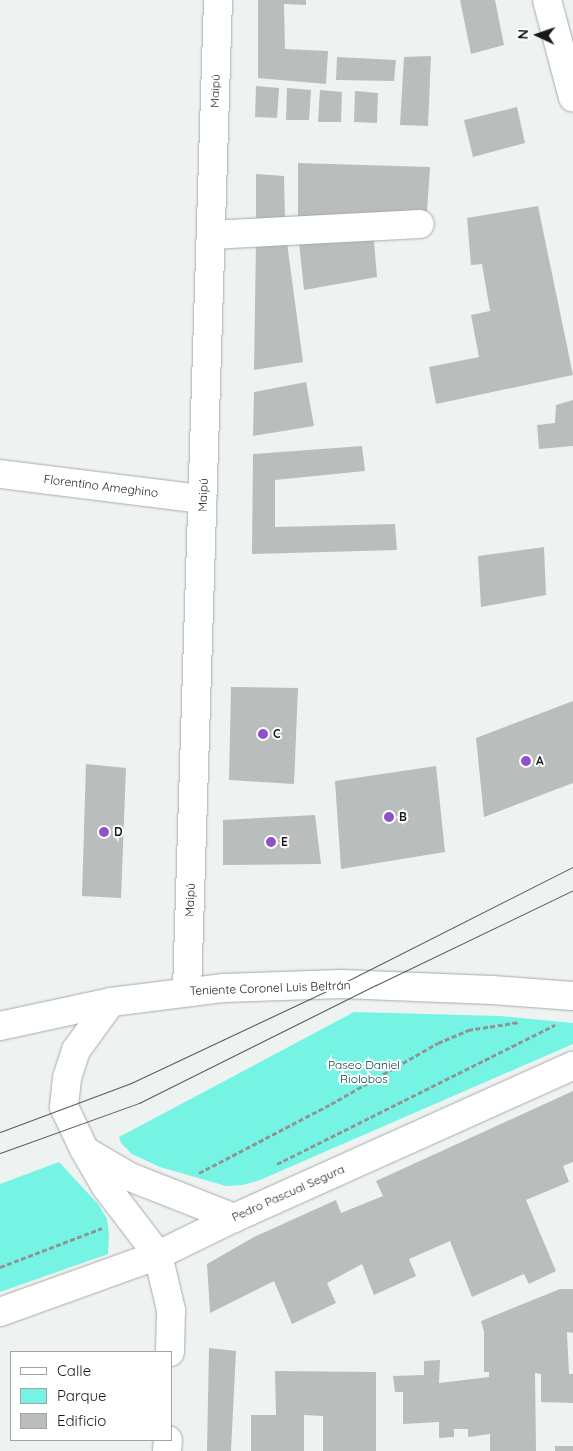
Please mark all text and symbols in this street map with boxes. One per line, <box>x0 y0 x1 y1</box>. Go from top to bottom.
north arrow <box>513 10 563 60</box>
text: N <box>514 29 532 40</box>
street label: Maipú <box>207 74 223 108</box>
street label: Florentino Ameghino <box>43 472 159 500</box>
street label: Maipú <box>195 478 211 512</box>
place label: C <box>273 727 281 741</box>
marker: C <box>257 728 269 740</box>
place label: A <box>536 754 544 768</box>
marker: A <box>520 755 532 767</box>
place label: B <box>399 810 407 824</box>
marker: B <box>383 811 395 823</box>
place label: D <box>114 825 123 839</box>
marker: D <box>98 826 110 838</box>
place label: E <box>281 835 288 849</box>
marker: E <box>265 836 277 848</box>
street label: Maipú <box>182 883 198 917</box>
street label: Teniente Coronel Luis Beltrán <box>189 978 351 998</box>
park label: Paseo Daniel Riolobos <box>328 1058 400 1086</box>
street label: Pedro Pascual Segura <box>229 1162 347 1224</box>
legend <box>10 1351 172 1441</box>
text: Calle <box>57 1361 91 1380</box>
text: Parque <box>57 1386 107 1405</box>
text: Edificio <box>57 1411 106 1430</box>

